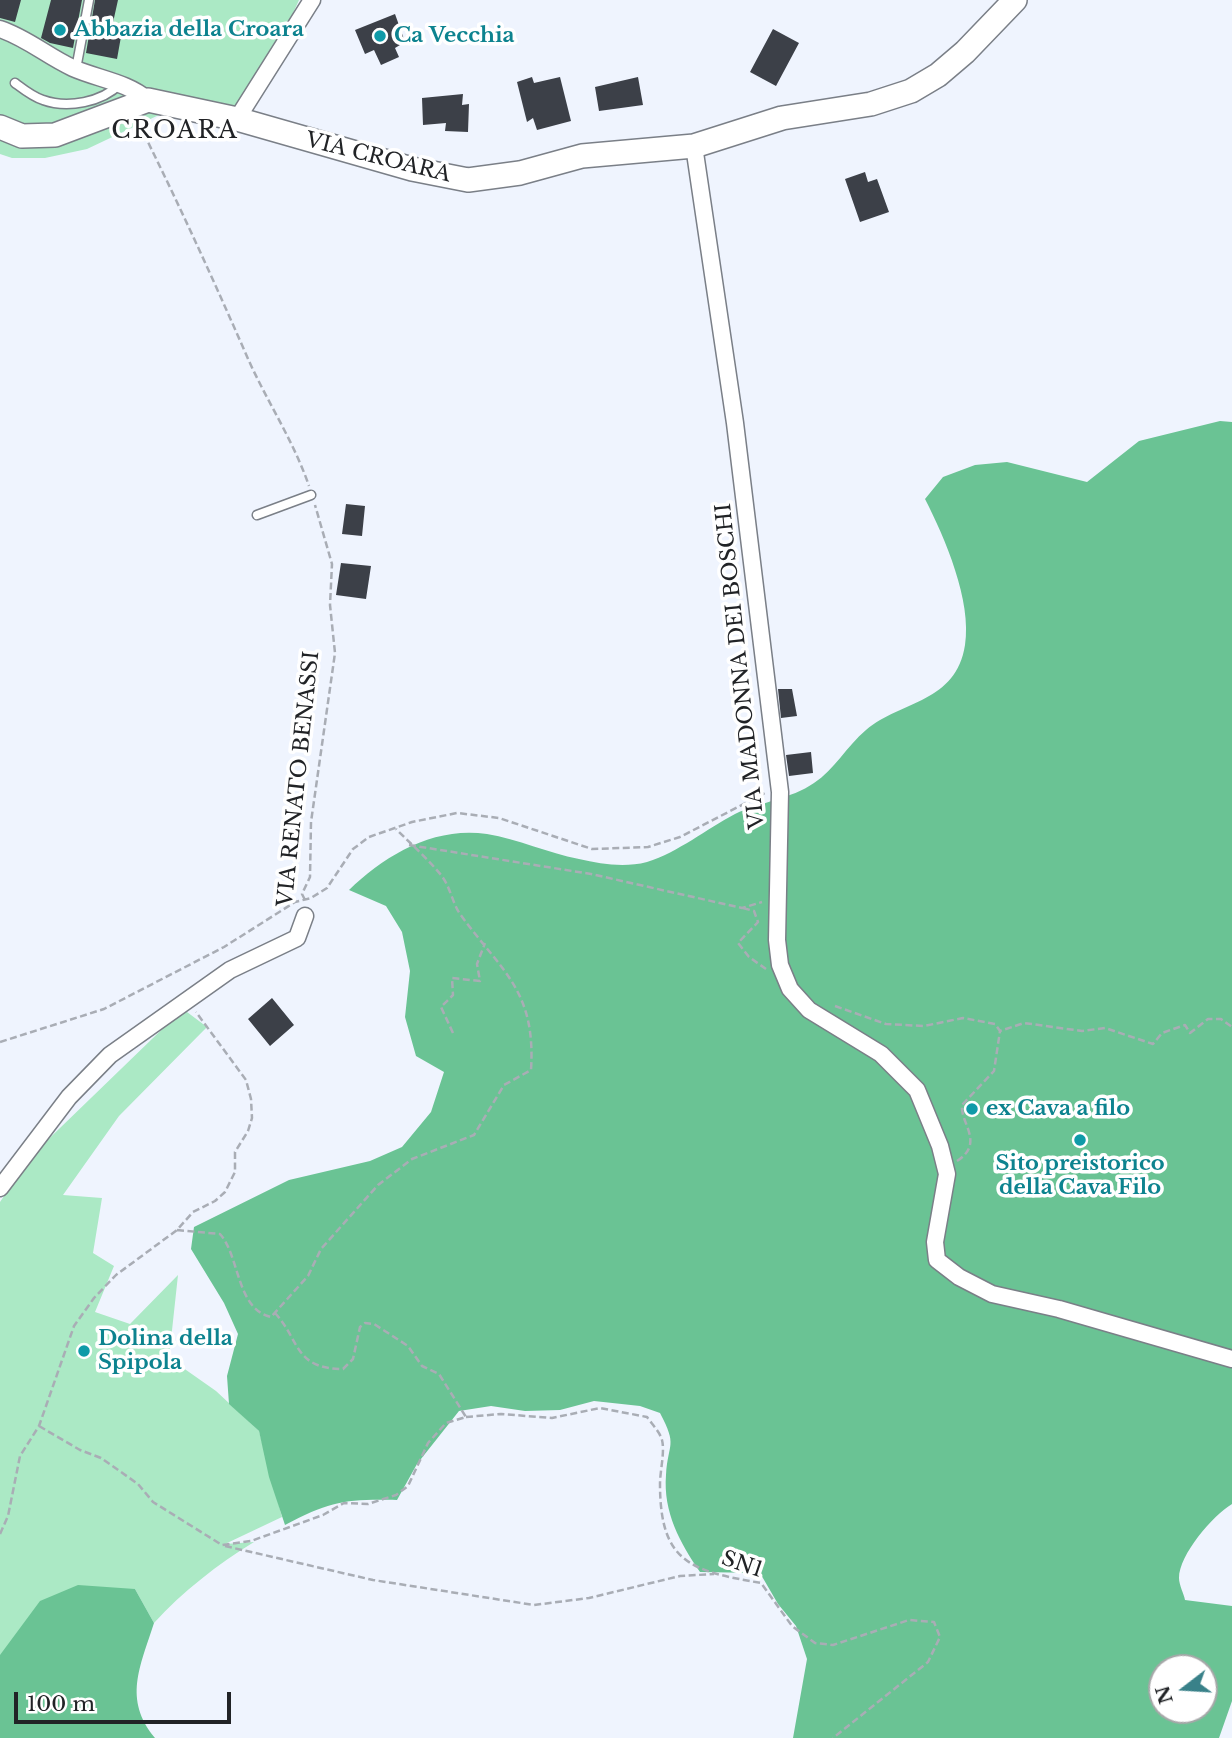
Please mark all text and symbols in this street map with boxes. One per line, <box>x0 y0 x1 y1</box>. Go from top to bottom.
place label: Abbazia della Croara <box>74 17 304 43</box>
marker: Abbazia della Croara <box>52 22 68 38</box>
place label: Ca Vecchia <box>394 23 515 49</box>
marker: Ca Vecchia <box>372 28 388 44</box>
district label: CROARA <box>112 117 238 145</box>
street label: VIA CROARA <box>303 128 453 188</box>
street label: VIA MADONNA DEI BOSCHI <box>711 502 771 830</box>
street label: VIA RENATO BENASSI <box>273 650 325 908</box>
place label: ex Cava a filo <box>986 1096 1130 1122</box>
marker: ex Cava a filo <box>964 1101 980 1117</box>
marker: Sito preistorico della Cava Filo <box>1072 1132 1088 1148</box>
place label: Sito preistorico della Cava Filo <box>995 1151 1165 1201</box>
place label: Dolina della Spipola <box>98 1326 233 1376</box>
marker: Dolina della Spipola <box>76 1343 92 1359</box>
street label: SN1 <box>718 1546 766 1584</box>
north arrow <box>1148 1654 1218 1724</box>
scale bar <box>18 1678 234 1722</box>
text: N <box>1151 1683 1178 1707</box>
text: 100 m <box>27 1691 95 1717</box>

